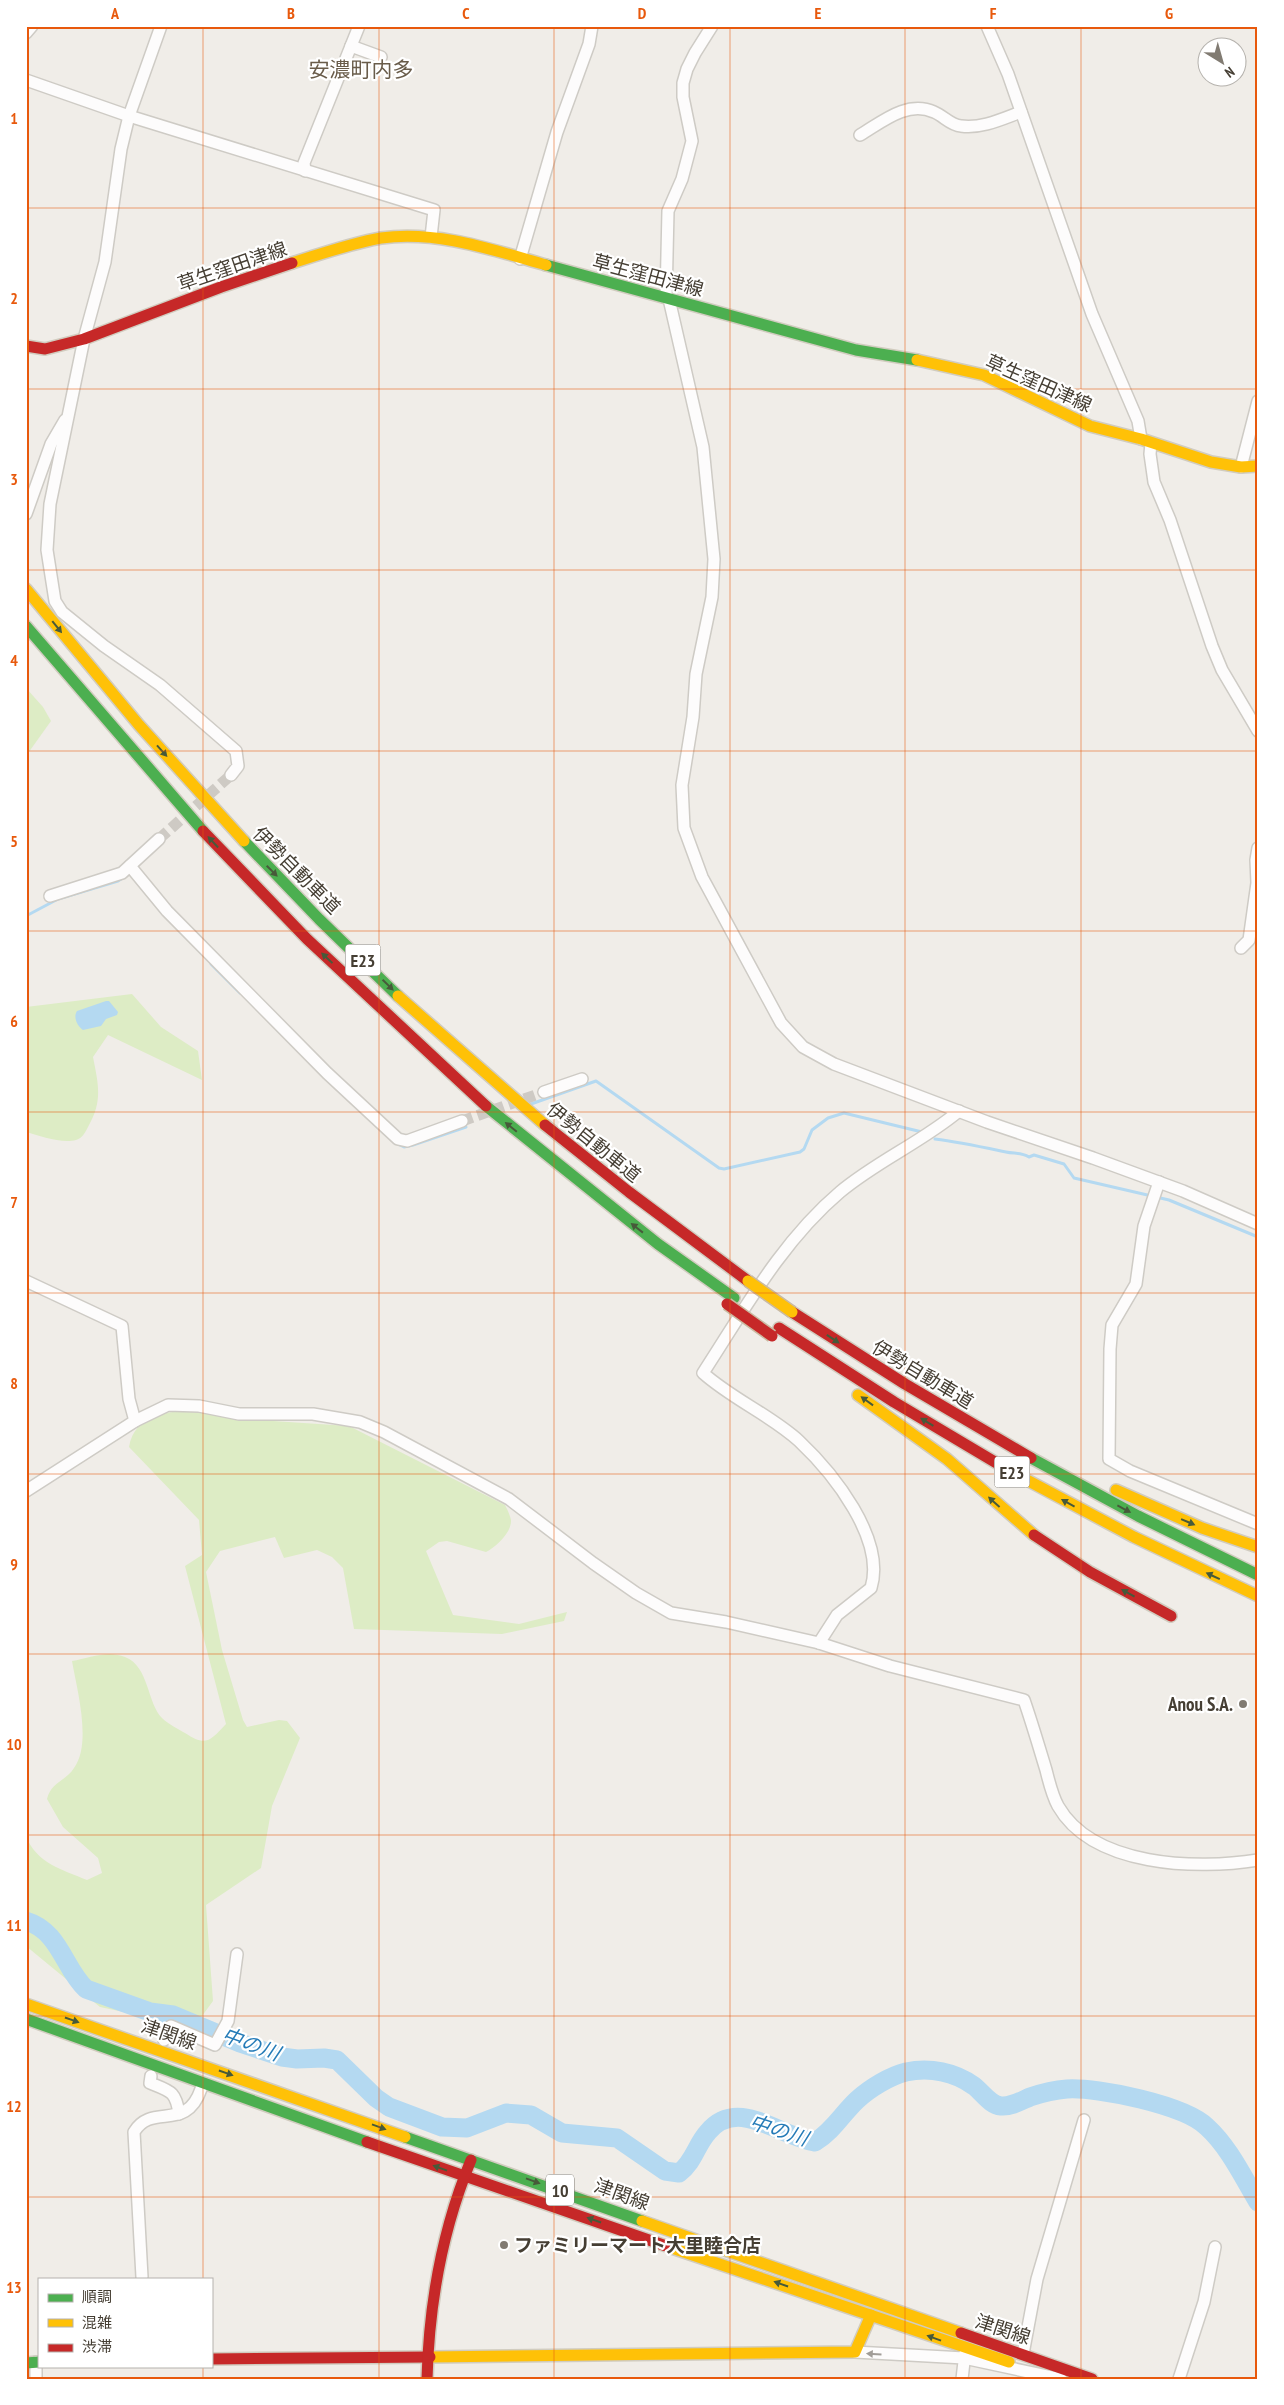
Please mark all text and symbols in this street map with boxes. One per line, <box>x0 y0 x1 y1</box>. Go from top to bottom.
text: A <box>110 3 120 23</box>
text: B <box>287 3 295 23</box>
text: C <box>462 3 470 23</box>
text: D <box>638 3 647 23</box>
text: E <box>815 3 822 23</box>
text: F <box>990 3 997 23</box>
text: G <box>1165 3 1173 23</box>
north arrow <box>1196 38 1246 88</box>
district label: 安濃町内多 <box>309 56 414 83</box>
text: N <box>1221 63 1238 82</box>
text: 1 <box>10 108 18 128</box>
street label: 草生窪田津線 <box>174 236 290 296</box>
street label: 草生窪田津線 <box>590 249 706 301</box>
text: 2 <box>10 288 18 308</box>
street label: 草生窪田津線 <box>982 349 1096 417</box>
text: 3 <box>10 469 18 489</box>
one-way arrow <box>51 621 62 634</box>
text: 4 <box>10 650 18 670</box>
one-way arrow <box>156 745 168 757</box>
street label: 伊勢自動車道 <box>248 821 346 919</box>
text: 5 <box>10 831 18 851</box>
one-way arrow <box>207 836 219 848</box>
one-way arrow <box>266 865 278 877</box>
road number: E23 <box>346 944 380 976</box>
one-way arrow <box>321 952 333 964</box>
one-way arrow <box>382 979 394 991</box>
text: 6 <box>10 1011 18 1031</box>
street label: 伊勢自動車道 <box>542 1097 646 1187</box>
one-way arrow <box>504 1121 517 1132</box>
text: 7 <box>10 1192 18 1212</box>
one-way arrow <box>631 1223 644 1234</box>
one-way arrow <box>826 1334 840 1344</box>
street label: 伊勢自動車道 <box>868 1334 978 1414</box>
text: 8 <box>10 1373 18 1393</box>
one-way arrow <box>860 1396 874 1406</box>
one-way arrow <box>921 1418 934 1427</box>
road number: E23 <box>994 1456 1030 1488</box>
one-way arrow <box>988 1496 1001 1507</box>
one-way arrow <box>1061 1499 1076 1507</box>
one-way arrow <box>1117 1505 1131 1514</box>
one-way arrow <box>1181 1518 1195 1526</box>
text: 9 <box>10 1554 18 1574</box>
one-way arrow <box>1206 1571 1221 1580</box>
one-way arrow <box>1121 1589 1135 1597</box>
place label: Anou S.A. <box>1167 1692 1233 1716</box>
marker: Anou S.A. <box>1237 1698 1249 1710</box>
text: 10 <box>6 1734 22 1754</box>
text: 11 <box>6 1915 22 1935</box>
street label: 津関線 <box>138 2013 200 2055</box>
one-way arrow <box>65 2017 80 2024</box>
water label: 中の川 <box>218 2022 286 2067</box>
one-way arrow <box>219 2069 234 2077</box>
text: 12 <box>6 2096 22 2116</box>
water label: 中の川 <box>746 2108 813 2152</box>
one-way arrow <box>372 2124 387 2131</box>
one-way arrow <box>432 2164 447 2172</box>
street label: 津関線 <box>591 2173 653 2215</box>
road number: 10 <box>546 2174 574 2206</box>
one-way arrow <box>525 2178 540 2185</box>
one-way arrow <box>586 2216 601 2224</box>
place label: ファミリーマート大里睦合店 <box>514 2233 761 2257</box>
marker: ファミリーマート大里睦合店 <box>498 2239 510 2251</box>
text: 13 <box>6 2277 22 2297</box>
legend <box>38 2278 212 2368</box>
one-way arrow <box>773 2280 788 2288</box>
text: 順調 <box>82 2287 112 2306</box>
street label: 津関線 <box>972 2309 1034 2349</box>
text: 混雑 <box>82 2313 112 2332</box>
one-way arrow <box>927 2334 942 2341</box>
text: 渋滞 <box>82 2337 112 2356</box>
one-way arrow <box>866 2349 882 2357</box>

